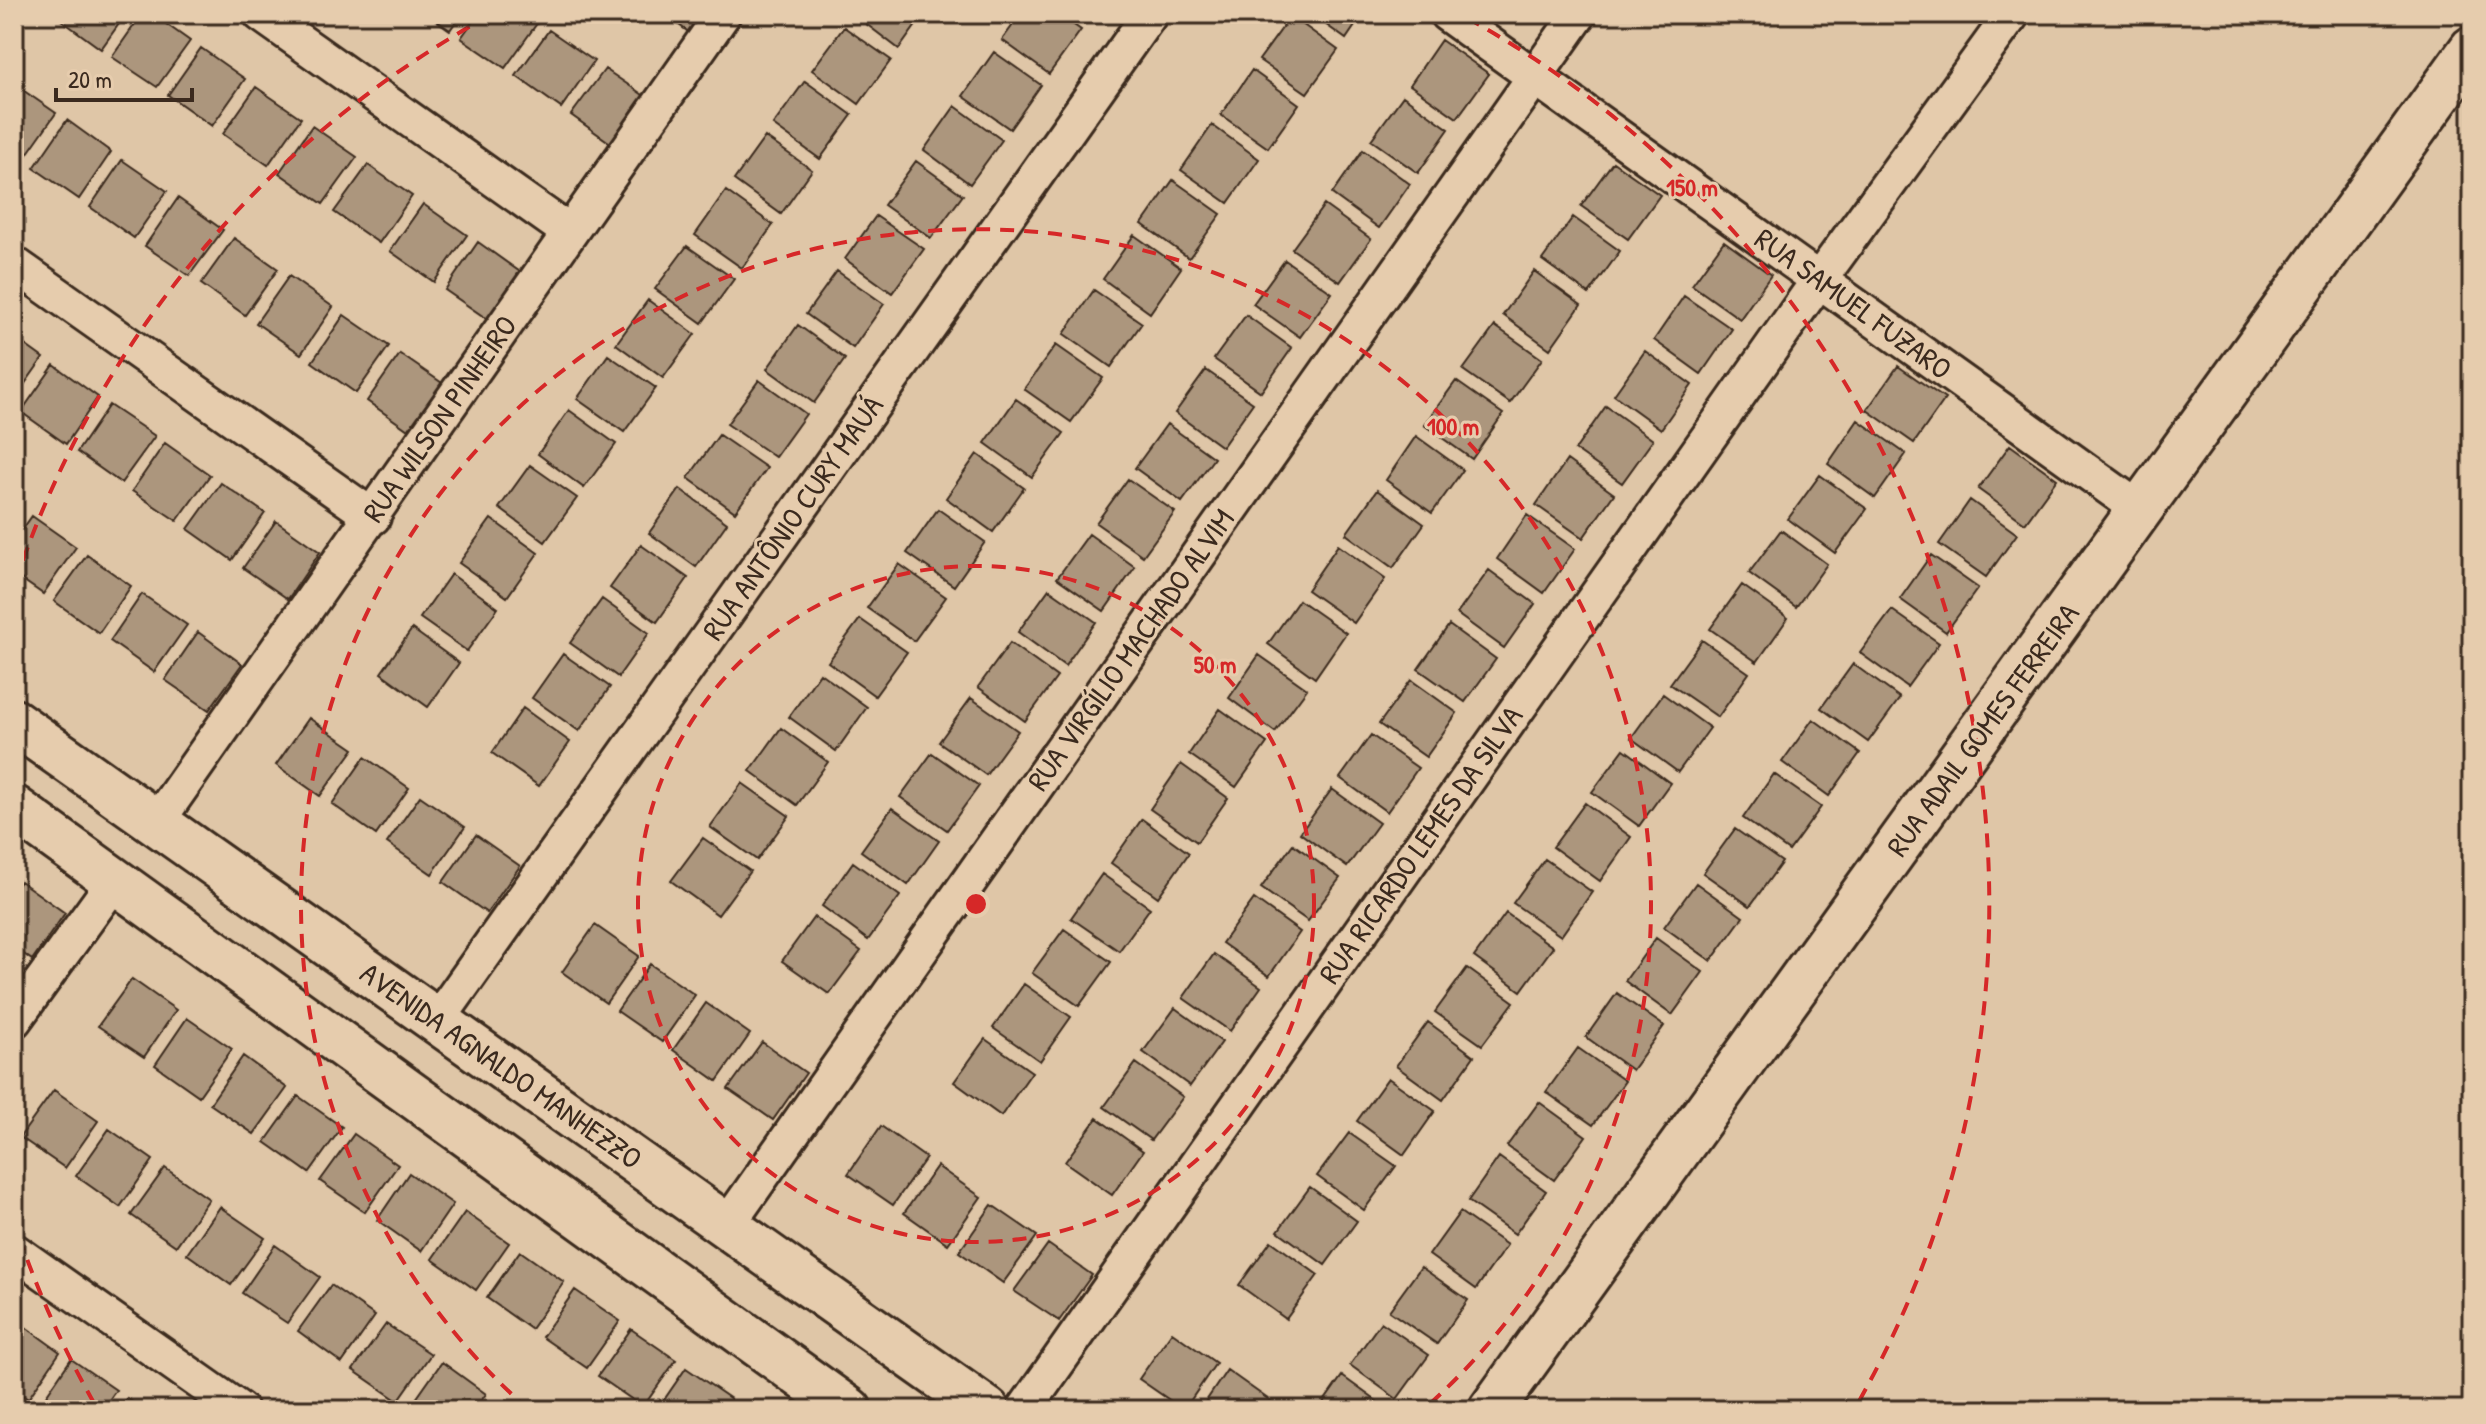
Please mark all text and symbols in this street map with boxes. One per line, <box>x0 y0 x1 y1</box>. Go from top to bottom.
scale bar <box>56 52 192 102</box>
text: 20 m <box>68 63 112 95</box>
text: 150 m <box>1666 171 1718 203</box>
street label: RUA SAMUEL FUZARO <box>1747 218 1960 388</box>
street label: RUA WILSON PINHEIRO <box>353 307 525 530</box>
street label: RUA ANTÔNIO CURY MAUÁ <box>693 387 892 648</box>
text: 100 m <box>1427 410 1479 442</box>
street label: RUA VIRGÍLIO MACHADO ALVIM <box>1018 501 1243 798</box>
street label: RUA ADAIL GOMES FERREIRA <box>1877 595 2088 864</box>
text: 50 m <box>1194 648 1236 680</box>
street label: RUA RICARDO LEMES DA SILVA <box>1309 697 1532 991</box>
centre of rings <box>962 890 990 918</box>
street label: AVENIDA AGNALDO MANHEZZO <box>353 953 650 1178</box>

